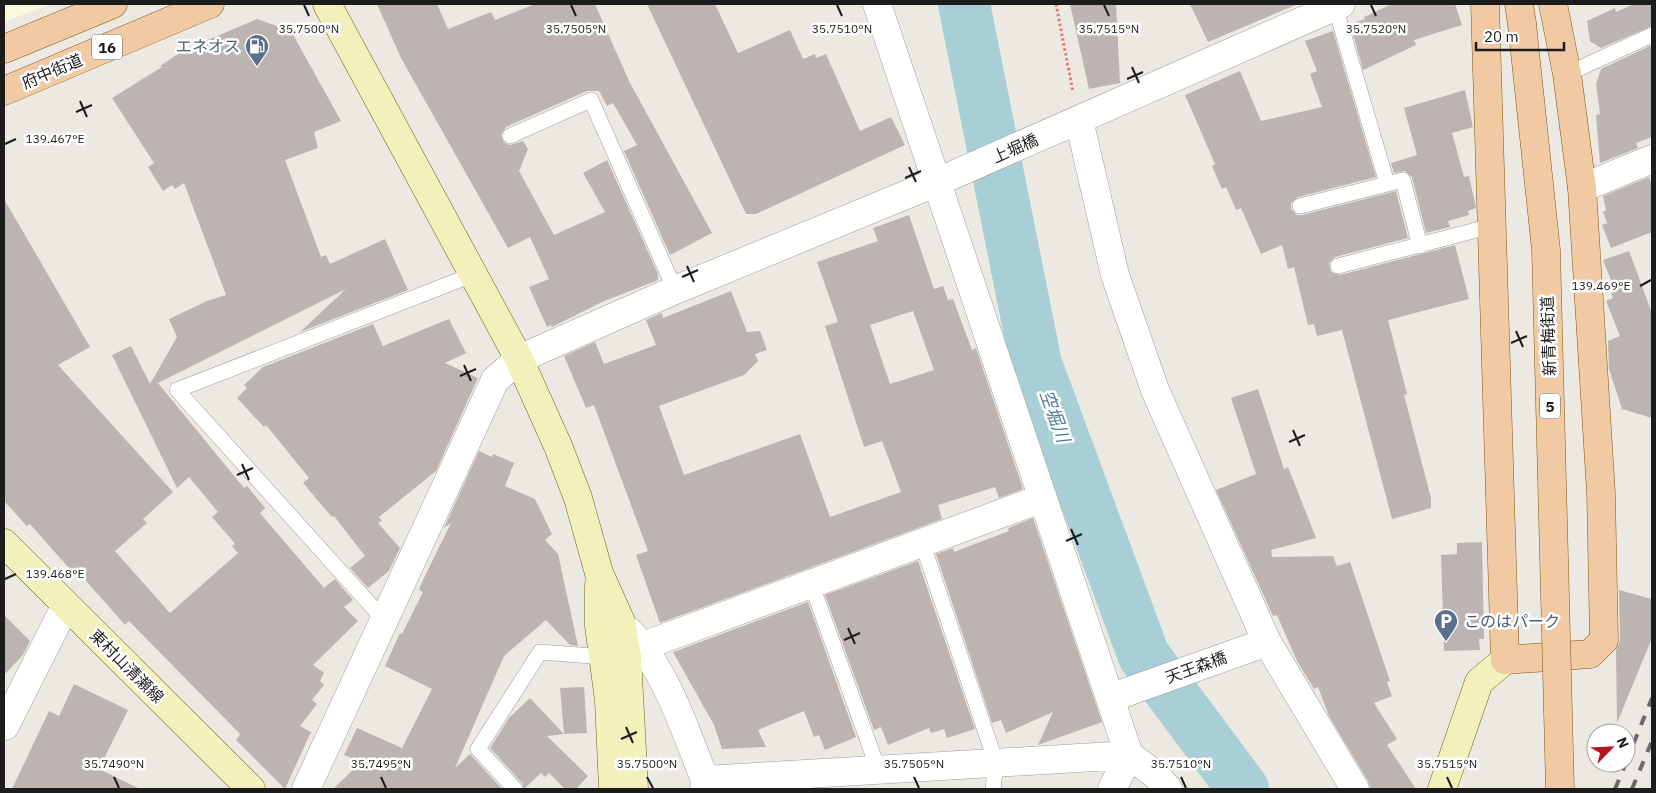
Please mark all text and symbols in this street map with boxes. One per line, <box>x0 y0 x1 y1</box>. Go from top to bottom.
scale bar <box>1476 20 1564 52</box>
text: 35.7500°N <box>279 21 339 36</box>
text: 35.7505°N <box>546 21 606 36</box>
text: 35.7510°N <box>812 21 872 36</box>
text: 35.7515°N <box>1079 21 1139 36</box>
text: 35.7520°N <box>1346 21 1406 36</box>
text: 20 m <box>1484 27 1519 46</box>
fuel station icon: エネオス <box>244 33 270 67</box>
road number: 16 <box>92 34 122 60</box>
place label: エネオス <box>176 36 240 56</box>
street label: 府中街道 <box>19 49 85 93</box>
street label: 上堀橋 <box>989 129 1041 167</box>
text: 139.467°E <box>25 131 85 146</box>
text: 139.469°E <box>1571 278 1631 293</box>
street label: 新青梅街道 <box>1537 296 1559 376</box>
water label: 空堀川 <box>1035 387 1076 447</box>
road number: 5 <box>1540 394 1560 418</box>
text: 139.468°E <box>25 566 85 581</box>
parking icon: このはパーク <box>1433 608 1459 642</box>
place label: このはパーク <box>1464 611 1560 631</box>
street label: 東村山清瀬線 <box>86 625 168 707</box>
street label: 天王森橋 <box>1163 647 1229 687</box>
north arrow <box>1586 723 1636 773</box>
text: N <box>1613 734 1633 751</box>
text: 35.7490°N <box>84 756 144 771</box>
text: 35.7495°N <box>351 756 411 771</box>
text: 35.7500°N <box>617 756 677 771</box>
text: 35.7505°N <box>884 756 944 771</box>
text: 35.7510°N <box>1151 756 1211 771</box>
text: 35.7515°N <box>1417 756 1477 771</box>

